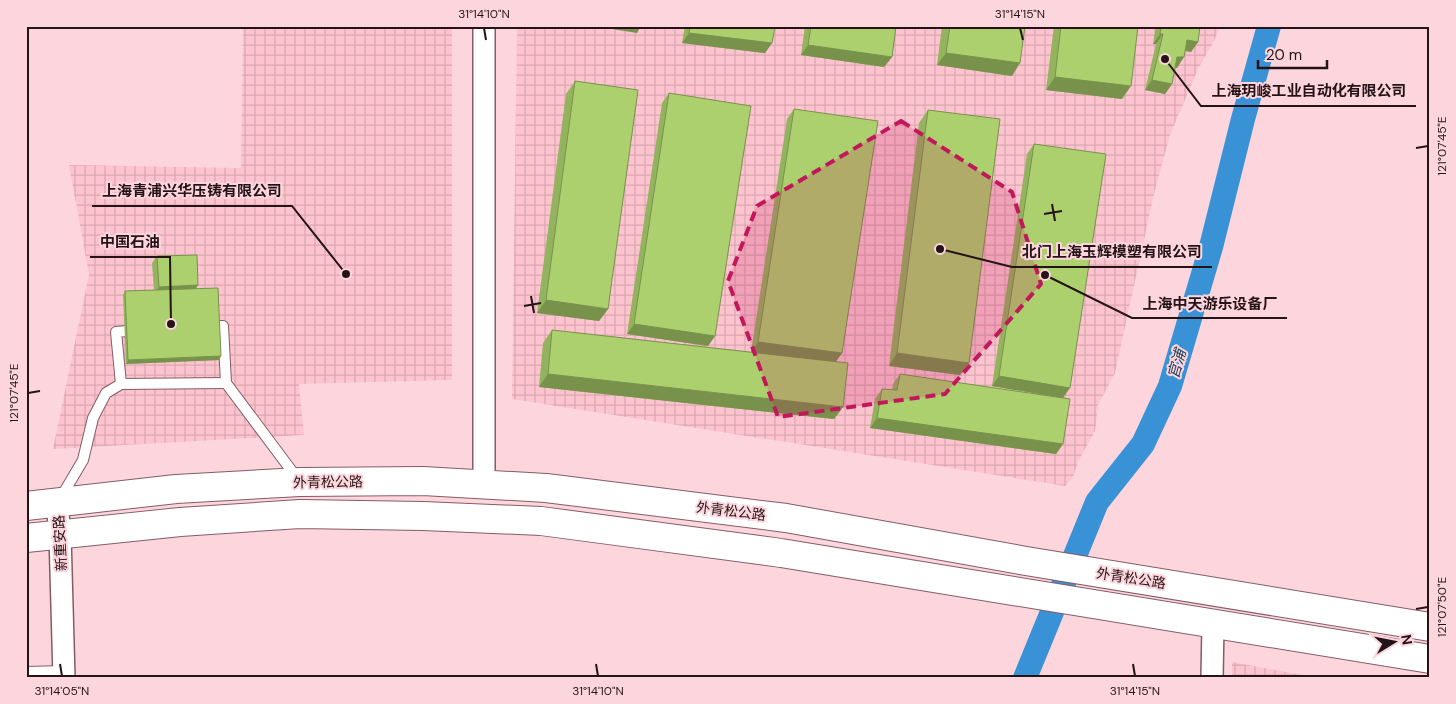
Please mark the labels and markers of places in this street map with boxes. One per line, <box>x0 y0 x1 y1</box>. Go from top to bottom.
callout: 上海玥峻工业自动化有限公司 <box>1201 76 1416 106</box>
callout: 上海青浦兴华压铸有限公司 <box>92 176 292 206</box>
callout: 中国石油 <box>90 227 170 257</box>
callout: 北门上海玉辉模塑有限公司 <box>1012 237 1212 267</box>
callout: 上海中天游乐设备厂 <box>1132 288 1287 318</box>

